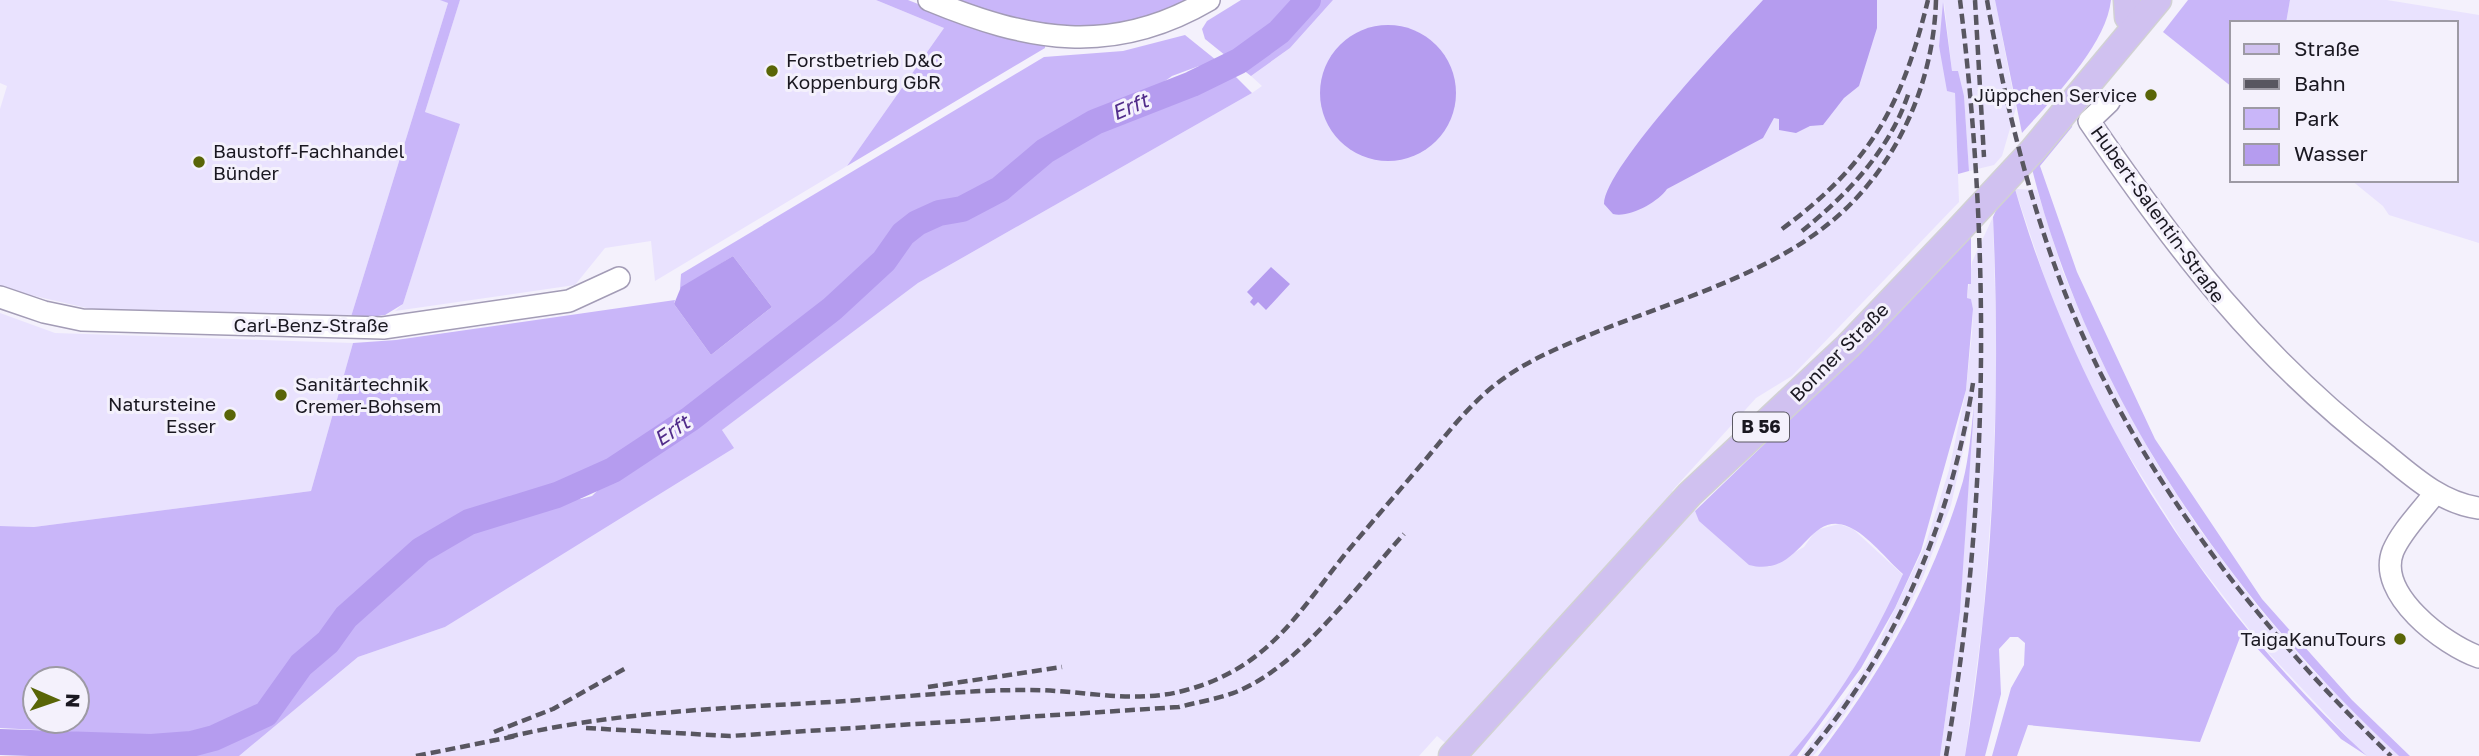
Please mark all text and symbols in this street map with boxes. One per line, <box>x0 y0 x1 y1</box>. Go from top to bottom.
legend <box>2230 21 2458 182</box>
text: Straße <box>2294 35 2360 61</box>
place label: Forstbetrieb D&C Koppenburg GbR <box>786 48 943 93</box>
marker: Forstbetrieb D&C Koppenburg GbR <box>764 63 780 79</box>
text: Bahn <box>2294 70 2346 96</box>
place label: Jüppchen Service <box>1974 83 2137 106</box>
water label: Erft <box>1107 86 1154 125</box>
marker: Jüppchen Service <box>2143 87 2159 103</box>
text: Park <box>2294 105 2340 131</box>
street label: Hubert-Salentin-Straße <box>2086 121 2230 307</box>
place label: Baustoff-Fachhandel Bünder <box>213 139 405 184</box>
text: Wasser <box>2294 140 2368 166</box>
marker: Baustoff-Fachhandel Bünder <box>191 154 207 170</box>
street label: Bonner Straße <box>1785 298 1893 406</box>
street label: Carl-Benz-Straße <box>234 313 388 336</box>
place label: Sanitärtechnik Cremer-Bohsem <box>295 372 441 417</box>
marker: Sanitärtechnik Cremer-Bohsem <box>273 387 289 403</box>
place label: Natursteine Esser <box>108 392 217 437</box>
marker: Natursteine Esser <box>222 407 238 423</box>
water label: Erft <box>649 407 696 451</box>
road number: B 56 <box>1733 412 1789 442</box>
place label: TaigaKanuTours <box>2240 627 2386 650</box>
marker: TaigaKanuTours <box>2392 631 2408 647</box>
north arrow <box>21 665 91 735</box>
text: N <box>62 693 85 708</box>

